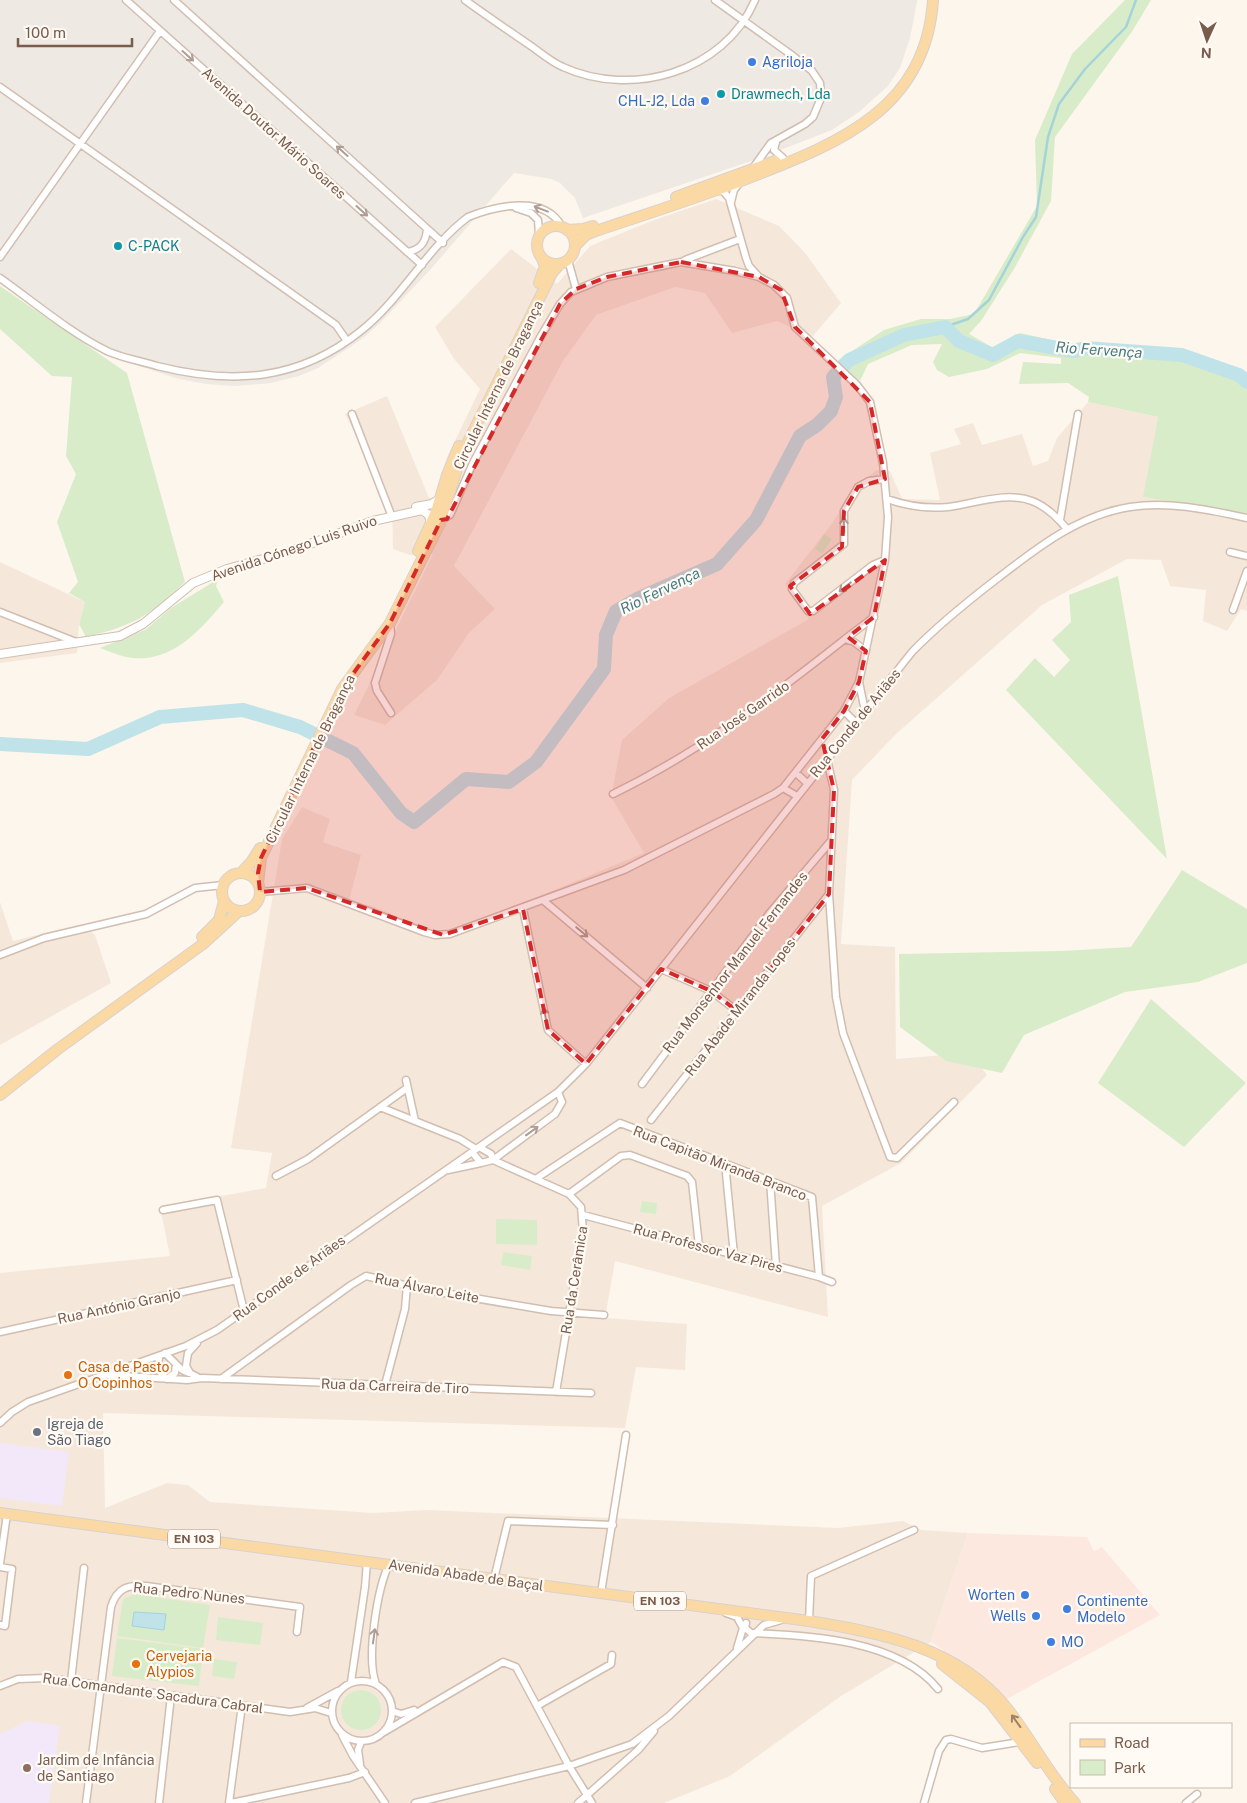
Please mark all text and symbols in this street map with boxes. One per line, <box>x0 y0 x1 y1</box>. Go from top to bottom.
scale bar <box>18 15 131 47</box>
north arrow <box>1182 15 1232 65</box>
text: 100 m <box>25 24 66 41</box>
text: N <box>1200 45 1212 61</box>
one-way arrow <box>182 50 195 62</box>
place label: Agriloja <box>762 54 813 70</box>
marker: Agriloja <box>746 56 758 68</box>
street label: Avenida Doutor Mário Soares <box>199 64 349 202</box>
place label: Drawmech, Lda <box>731 86 831 102</box>
marker: Drawmech, Lda <box>715 88 727 100</box>
place label: CHL-J2, Lda <box>618 93 695 109</box>
marker: CHL-J2, Lda <box>699 95 711 107</box>
one-way arrow <box>335 145 348 157</box>
one-way arrow <box>534 204 549 213</box>
one-way arrow <box>355 205 368 217</box>
place label: C-PACK <box>128 238 180 254</box>
marker: C-PACK <box>112 240 124 252</box>
street label: Circular Interna de Bragança <box>450 298 546 472</box>
water label: Rio Fervença <box>1055 338 1143 361</box>
street label: Avenida Cónego Luis Ruivo <box>209 512 379 584</box>
one-way arrow <box>839 517 849 534</box>
water label: Rio Fervença <box>617 564 703 617</box>
one-way arrow <box>839 581 852 592</box>
street label: Rua Conde de Ariães <box>806 666 904 780</box>
street label: Circular Interna de Bragança <box>262 672 358 846</box>
street label: Rua José Garrido <box>694 677 792 753</box>
street label: Rua Monsenhor Manuel Fernandes <box>659 868 811 1056</box>
one-way arrow <box>575 927 588 938</box>
street label: Rua Abade Miranda Lopes <box>681 935 799 1079</box>
one-way arrow <box>539 1008 549 1024</box>
street label: Rua Capitão Miranda Branco <box>631 1122 809 1204</box>
one-way arrow <box>525 1126 539 1136</box>
street label: Rua Professor Vaz Pires <box>632 1220 784 1276</box>
street label: Rua da Cerâmica <box>558 1225 590 1335</box>
street label: Rua Conde de Ariães <box>230 1232 348 1324</box>
street label: Rua Álvaro Leite <box>373 1269 481 1306</box>
street label: Rua António Granjo <box>56 1285 182 1327</box>
place label: Casa de Pasto O Copinhos <box>78 1359 170 1391</box>
marker: Casa de Pasto O Copinhos <box>62 1369 74 1381</box>
street label: Rua da Carreira de Tiro <box>321 1375 470 1397</box>
place label: Igreja de São Tiago <box>47 1416 111 1448</box>
marker: Igreja de São Tiago <box>31 1426 43 1438</box>
road number: EN 103 <box>168 1530 220 1548</box>
street label: Avenida Abade de Baçal <box>387 1556 545 1594</box>
street label: Rua Pedro Nunes <box>132 1579 246 1607</box>
place label: Worten <box>968 1587 1015 1603</box>
marker: Worten <box>1019 1589 1031 1601</box>
road number: EN 103 <box>634 1592 686 1610</box>
place label: Continente Modelo <box>1077 1593 1148 1625</box>
marker: Continente Modelo <box>1061 1603 1073 1615</box>
place label: Wells <box>990 1608 1026 1624</box>
marker: Wells <box>1030 1610 1042 1622</box>
one-way arrow <box>369 1628 379 1644</box>
place label: MO <box>1061 1634 1084 1650</box>
marker: MO <box>1045 1636 1057 1648</box>
place label: Cervejaria Alypios <box>146 1648 212 1680</box>
marker: Cervejaria Alypios <box>130 1658 142 1670</box>
street label: Rua Comandante Sacadura Cabral <box>42 1670 264 1716</box>
one-way arrow <box>1011 1714 1021 1728</box>
legend <box>1070 1723 1232 1788</box>
text: Road <box>1114 1734 1150 1751</box>
place label: Jardim de Infância de Santiago <box>37 1752 154 1784</box>
text: Park <box>1114 1759 1146 1776</box>
marker: Jardim de Infância de Santiago <box>21 1762 33 1774</box>

